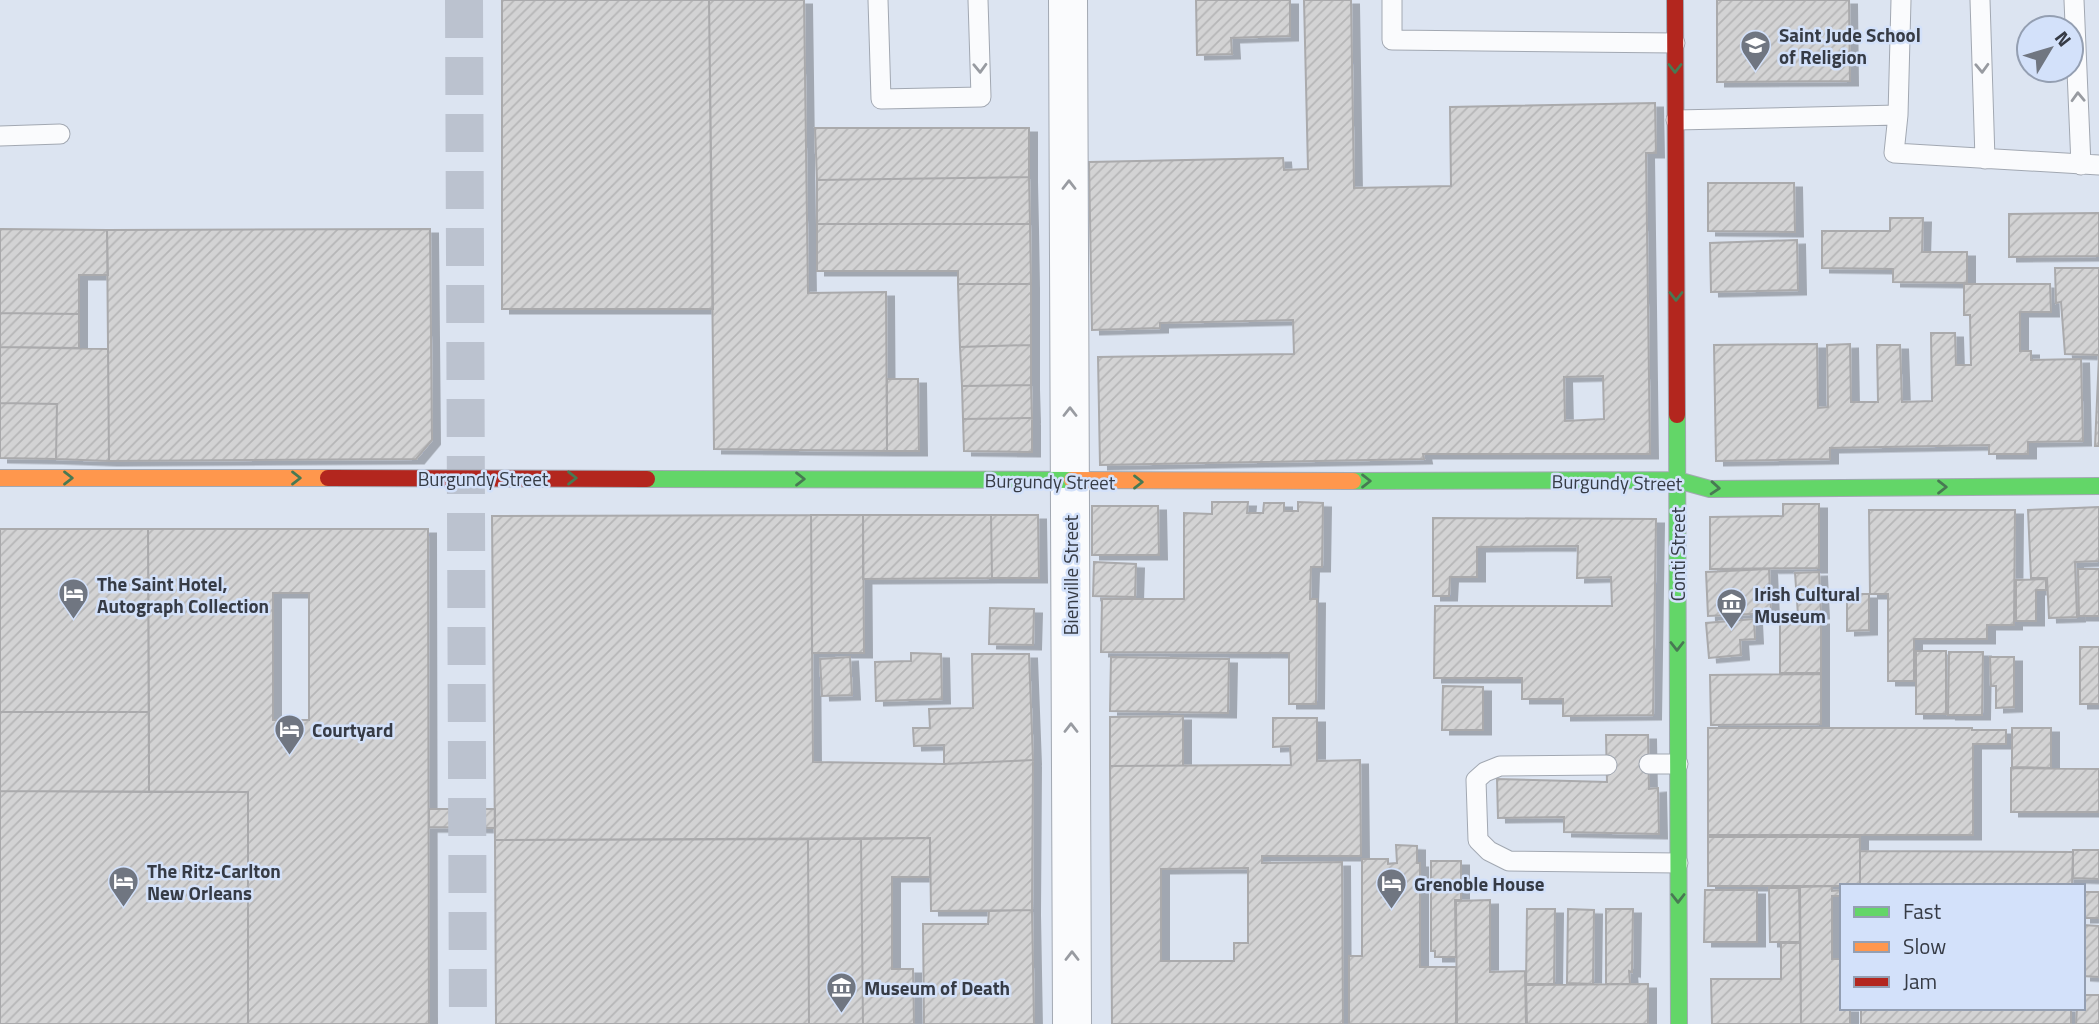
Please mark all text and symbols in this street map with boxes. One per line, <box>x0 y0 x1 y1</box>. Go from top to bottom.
north arrow <box>2015 14 2085 84</box>
place label: Saint Jude School of Religion <box>1779 20 1921 71</box>
text: N <box>2048 24 2079 52</box>
school or university icon: Saint Jude School of Religion <box>1739 28 1773 72</box>
one-way arrow <box>973 63 988 74</box>
one-way arrow <box>1667 63 1683 74</box>
one-way arrow <box>1974 63 1989 74</box>
one-way arrow <box>2070 91 2085 102</box>
one-way arrow <box>1061 179 1077 189</box>
one-way arrow <box>1668 291 1684 301</box>
one-way arrow <box>1062 406 1078 417</box>
street label: Burgundy Street <box>418 464 549 493</box>
street label: Burgundy Street <box>984 465 1116 497</box>
street label: Burgundy Street <box>1551 466 1683 498</box>
one-way arrow <box>63 470 74 486</box>
one-way arrow <box>291 470 301 486</box>
one-way arrow <box>567 470 578 486</box>
one-way arrow <box>795 471 805 487</box>
one-way arrow <box>1361 473 1372 489</box>
one-way arrow <box>1134 474 1144 490</box>
one-way arrow <box>1938 479 1948 495</box>
one-way arrow <box>1710 480 1721 495</box>
street label: Conti Street <box>1663 507 1692 601</box>
street label: Bienville Street <box>1056 514 1085 635</box>
place label: The Saint Hotel, Autograph Collection <box>97 569 269 620</box>
hotel icon: The Saint Hotel, Autograph Collection <box>57 577 91 621</box>
place label: Irish Cultural Museum <box>1754 579 1860 630</box>
museum icon: Irish Cultural Museum <box>1714 587 1748 631</box>
one-way arrow <box>1669 641 1685 651</box>
hotel icon: Courtyard <box>272 712 306 756</box>
place label: Courtyard <box>312 715 393 744</box>
one-way arrow <box>1063 723 1079 733</box>
place label: The Ritz-Carlton New Orleans <box>147 856 281 907</box>
hotel icon: The Ritz-Carlton New Orleans <box>107 864 141 908</box>
hotel icon: Grenoble House <box>1374 866 1408 910</box>
place label: Grenoble House <box>1414 869 1545 898</box>
legend <box>1840 884 2085 1010</box>
one-way arrow <box>1670 893 1686 903</box>
text: Fast <box>1903 895 1942 927</box>
text: Slow <box>1903 930 1946 962</box>
one-way arrow <box>1064 950 1079 961</box>
text: Jam <box>1903 965 1937 997</box>
museum icon: Museum of Death <box>824 970 858 1014</box>
place label: Museum of Death <box>864 973 1010 1002</box>

